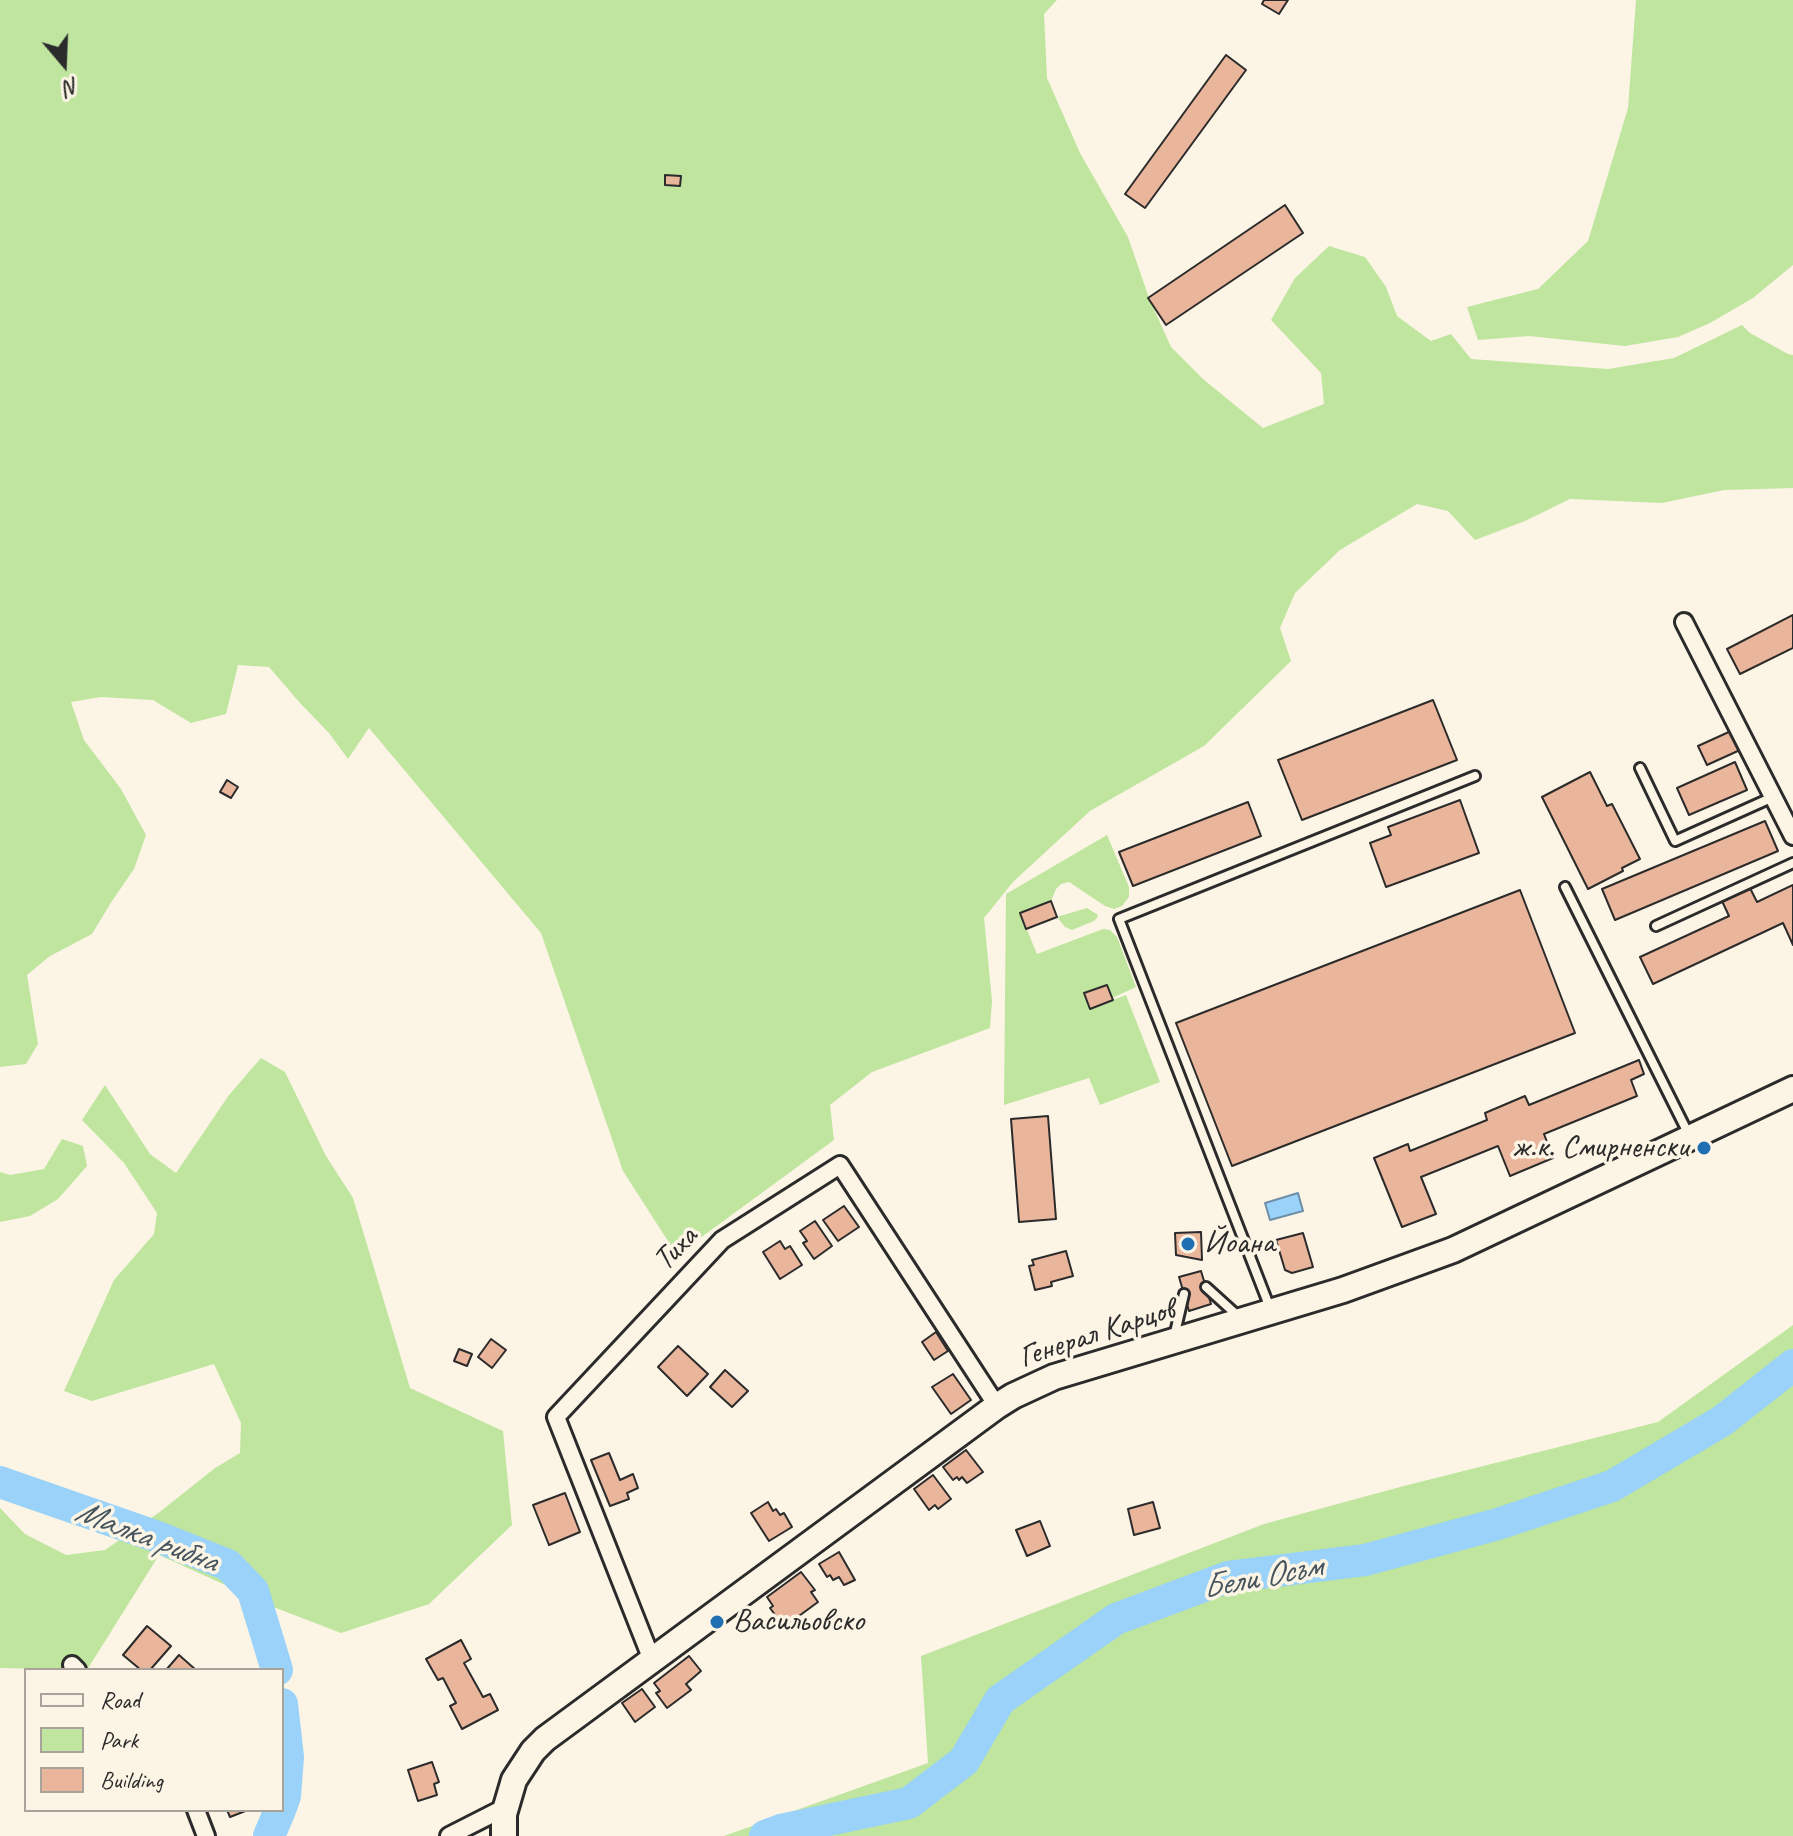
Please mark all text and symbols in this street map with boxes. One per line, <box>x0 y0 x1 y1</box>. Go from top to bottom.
north arrow <box>24 24 104 104</box>
text: N <box>61 71 83 102</box>
place label: ж.к. Смирненски <box>1512 1129 1688 1167</box>
marker: ж.к. Смирненски <box>1695 1139 1713 1157</box>
street label: Тиха <box>646 1219 706 1279</box>
place label: Йоана <box>1204 1225 1275 1263</box>
marker: Йоана <box>1179 1235 1197 1253</box>
street label: Генерал Карцов <box>1014 1291 1180 1377</box>
water label: Малка рибна <box>69 1491 223 1583</box>
water label: Бели Осъм <box>1199 1546 1325 1610</box>
place label: Васильовско <box>733 1603 864 1641</box>
marker: Васильовско <box>708 1613 726 1631</box>
legend <box>24 1668 284 1812</box>
text: Road <box>100 1685 140 1715</box>
text: Park <box>100 1725 138 1755</box>
text: Building <box>100 1765 163 1795</box>

